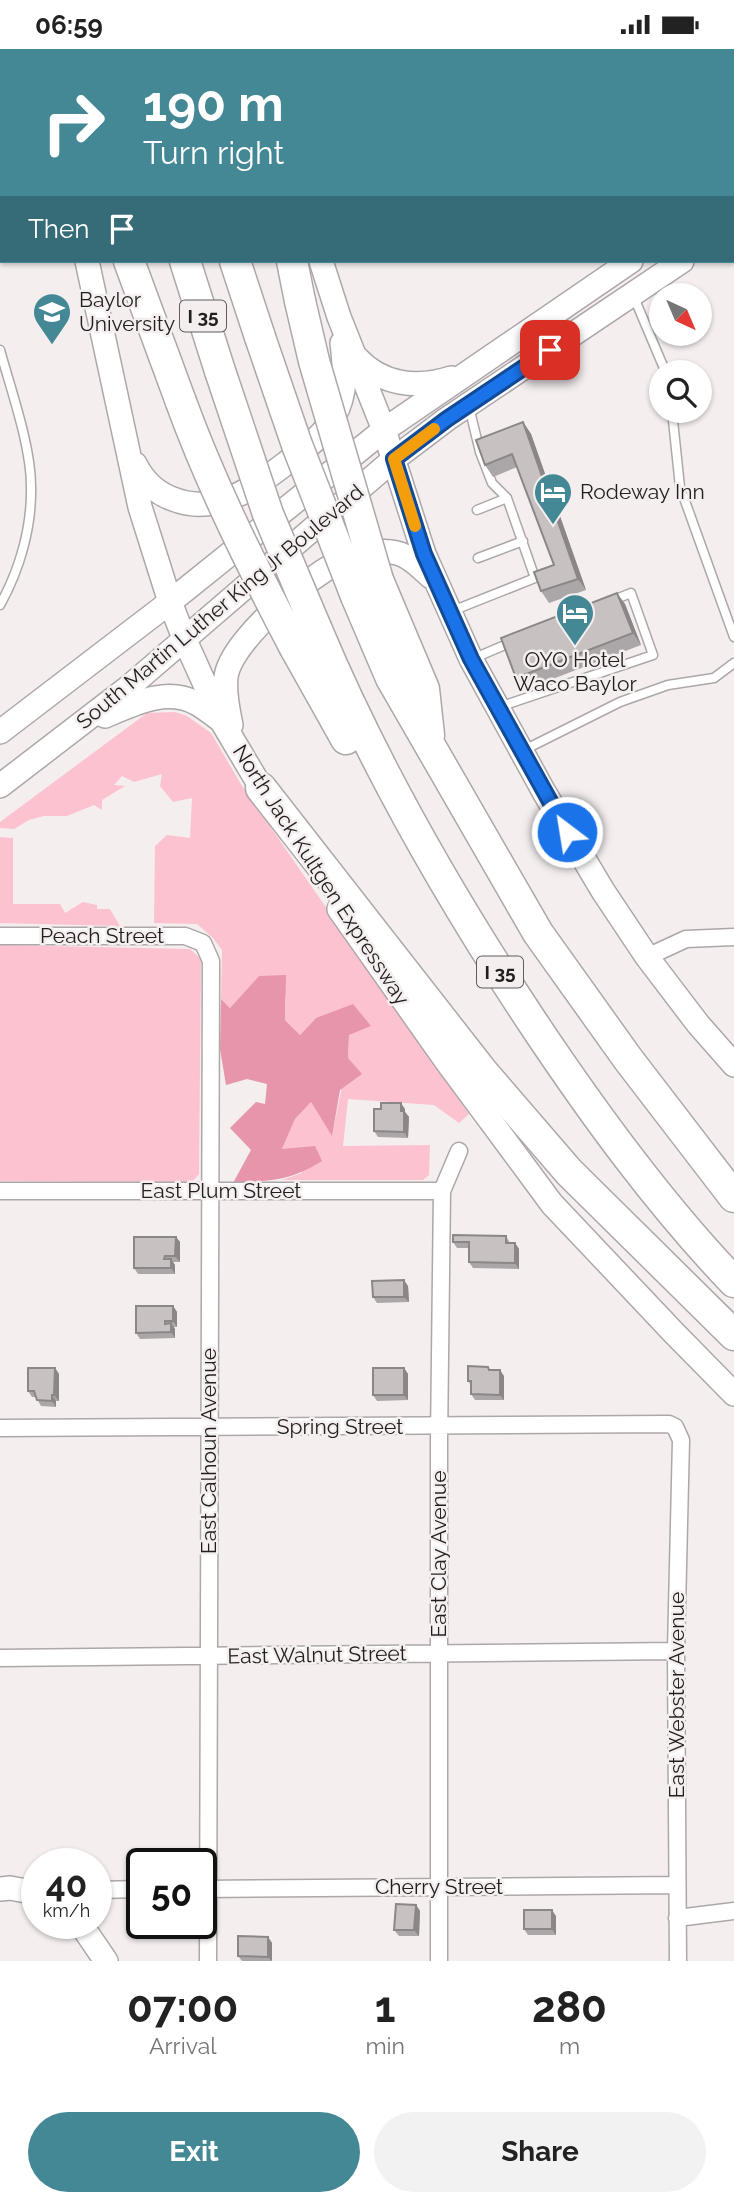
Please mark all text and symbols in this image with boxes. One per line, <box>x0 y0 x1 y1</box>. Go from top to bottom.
text: 06:59 <box>35 10 103 40</box>
text: 190 m <box>143 75 284 132</box>
icon: right <box>28 77 119 168</box>
text: Turn right <box>143 134 284 171</box>
icon: arrive <box>103 210 141 248</box>
text: Then <box>28 214 89 244</box>
north arrow <box>649 283 712 347</box>
map controls <box>649 283 712 423</box>
place label: Baylor University <box>79 287 175 336</box>
school or university icon: Baylor University <box>31 291 73 346</box>
road number: I 35 <box>180 301 226 331</box>
pin <box>520 320 580 380</box>
icon: arrive <box>531 331 569 369</box>
button: search <box>649 360 712 423</box>
hotel icon: Rodeway Inn <box>532 471 574 526</box>
street label: South Martin Luther King Jr Boulevard <box>71 479 368 734</box>
place label: Rodeway Inn <box>580 479 705 504</box>
hotel icon: OYO Hotel Waco Baylor <box>554 592 596 647</box>
place label: OYO Hotel Waco Baylor <box>513 647 637 696</box>
street label: North Jack Kultgen Expressway <box>228 740 415 1010</box>
position arrow <box>530 795 604 869</box>
street label: Peach Street <box>40 923 164 948</box>
road number: I 35 <box>477 957 523 988</box>
street label: East Plum Street <box>141 1178 301 1203</box>
street label: East Calhoun Avenue <box>196 1348 221 1554</box>
street label: Spring Street <box>277 1414 403 1439</box>
street label: East Clay Avenue <box>426 1470 451 1638</box>
street label: East Webster Avenue <box>664 1592 689 1798</box>
street label: East Walnut Street <box>227 1640 407 1669</box>
speed limit sign: 50 <box>126 1848 217 1939</box>
text: 40 <box>46 1864 87 1905</box>
street label: Cherry Street <box>375 1874 503 1899</box>
text: km/h <box>43 1900 90 1921</box>
text: 07:00 <box>127 1983 238 2032</box>
text: 1 <box>375 1983 396 2032</box>
text: 280 <box>532 1983 607 2032</box>
text: Arrival <box>149 2032 216 2059</box>
text: min <box>365 2032 405 2059</box>
text: m <box>559 2032 580 2059</box>
button: Exit <box>28 2112 360 2192</box>
button: Share <box>374 2112 706 2192</box>

